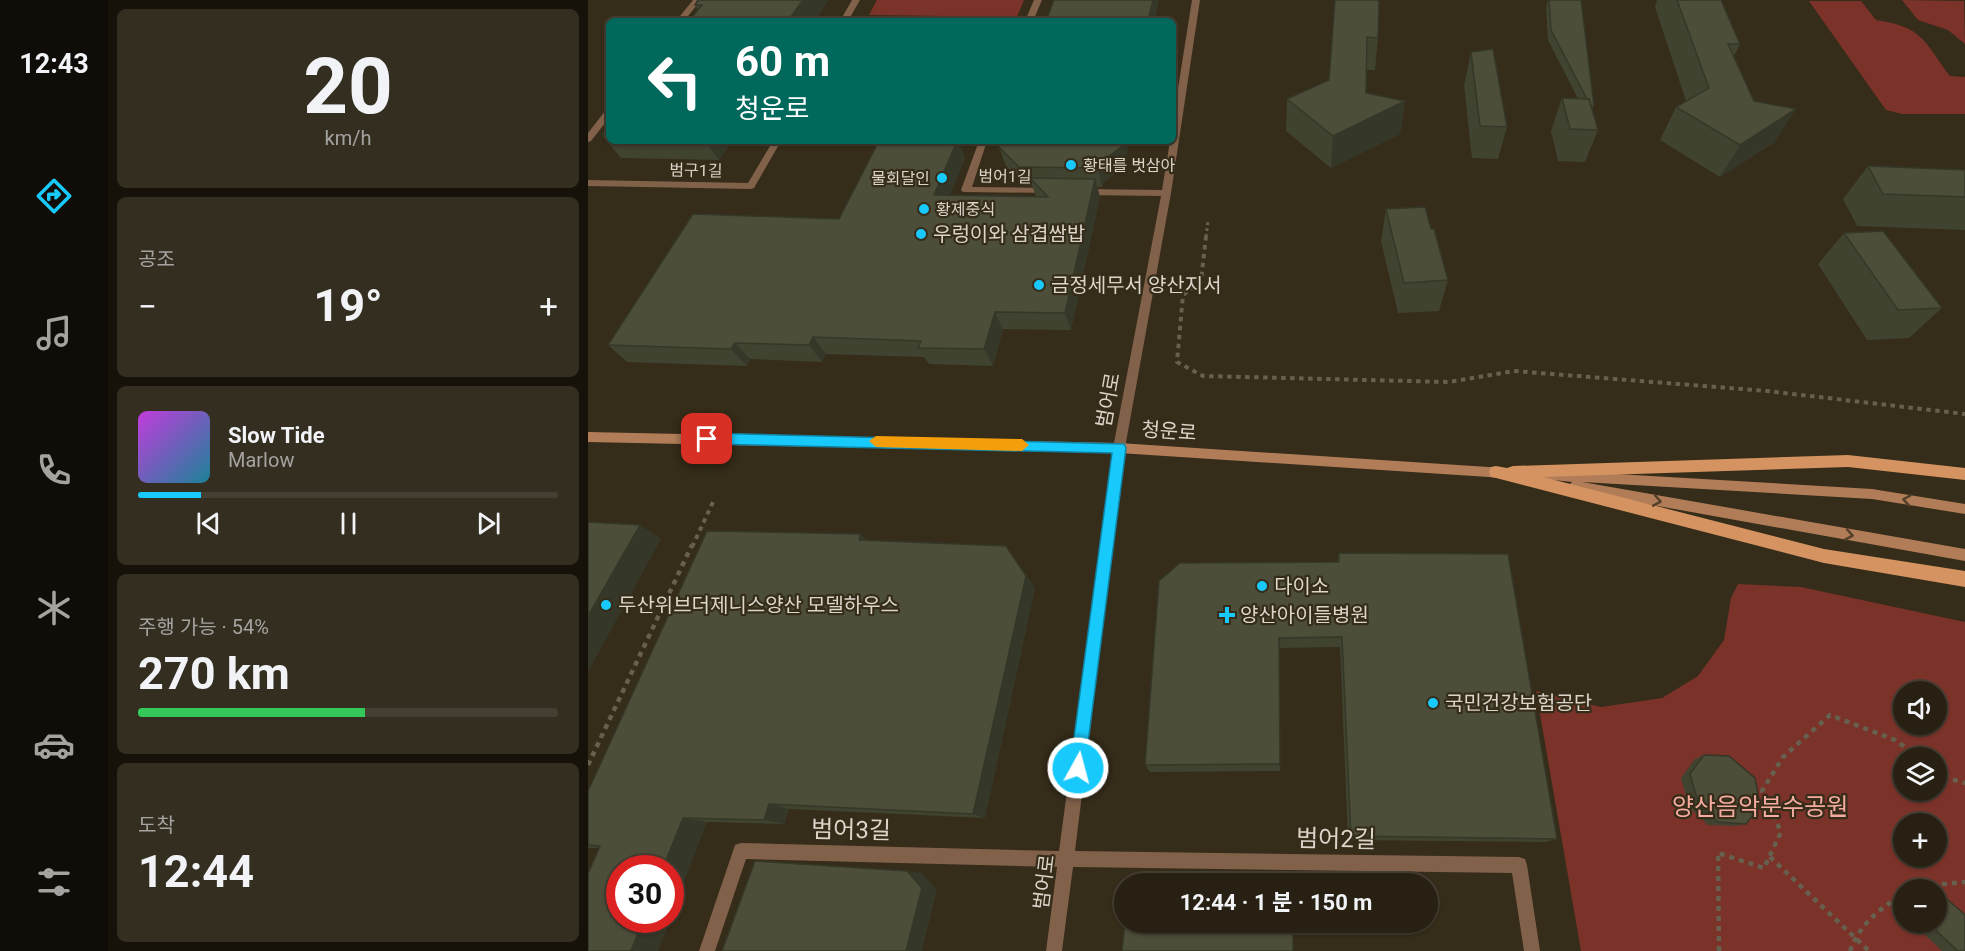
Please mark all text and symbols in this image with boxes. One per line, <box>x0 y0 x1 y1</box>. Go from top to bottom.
text: 60 m <box>735 37 830 86</box>
text: 20 <box>303 41 393 132</box>
icon: left <box>636 42 714 120</box>
text: 12:43 <box>19 48 89 80</box>
text: 청운로 <box>735 93 810 125</box>
text: km/h <box>325 126 371 150</box>
place label: 황태를 벗삼아 <box>1083 156 1176 175</box>
marker: 황태를 벗삼아 <box>1064 158 1078 172</box>
street label: 범구1길 <box>669 161 723 180</box>
street label: 범어1길 <box>978 167 1032 186</box>
place label: 물회달인 <box>871 169 930 188</box>
marker: 물회달인 <box>935 171 949 185</box>
icon: directions <box>33 175 75 217</box>
place label: 황제중식 <box>936 200 995 219</box>
marker: 황제중식 <box>917 202 931 216</box>
place label: 우렁이와 삼겹쌈밥 <box>933 222 1085 246</box>
marker: 우렁이와 삼겹쌈밥 <box>914 227 928 241</box>
text: 공조 <box>138 247 175 271</box>
place label: 금정세무서 양산지서 <box>1051 273 1222 297</box>
marker: 금정세무서 양산지서 <box>1032 278 1046 292</box>
text: 19° <box>313 279 383 332</box>
text: − <box>138 287 157 326</box>
text: + <box>539 287 558 326</box>
icon: music <box>33 312 75 354</box>
street label: 범어로 <box>1091 371 1125 429</box>
pin <box>681 413 732 464</box>
street label: 청운로 <box>1141 417 1197 445</box>
icon: arrive <box>690 422 723 455</box>
text: Slow Tide <box>228 423 325 448</box>
text: Marlow <box>228 448 294 472</box>
icon: phone <box>33 449 75 491</box>
one-way arrow <box>1652 494 1661 506</box>
one-way arrow <box>1903 494 1913 507</box>
icon: previous <box>192 507 225 540</box>
icon: pause <box>332 507 365 540</box>
icon: next <box>472 507 505 540</box>
one-way arrow <box>1844 528 1853 540</box>
place label: 다이소 <box>1274 574 1329 598</box>
marker: 다이소 <box>1255 579 1269 593</box>
icon: climate <box>33 587 75 629</box>
place label: 두산위브더제니스양산 모델하우스 <box>618 593 899 617</box>
marker: 두산위브더제니스양산 모델하우스 <box>599 598 613 612</box>
place label: 양산아이들병원 <box>1240 603 1369 627</box>
marker: 양산아이들병원 <box>1218 606 1236 624</box>
text: 주행 가능 · 54% <box>138 615 269 639</box>
text: 270 km <box>138 647 290 700</box>
map controls <box>1893 681 1947 933</box>
button: sound <box>1893 681 1947 735</box>
place label: 국민건강보험공단 <box>1445 691 1592 715</box>
marker: 국민건강보험공단 <box>1426 696 1440 710</box>
icon: car <box>33 724 75 766</box>
position arrow <box>1046 736 1110 800</box>
button: layers <box>1893 747 1947 801</box>
park label: 양산음악분수공원 <box>1672 793 1848 821</box>
text: 도착 <box>138 813 175 837</box>
button: + <box>1893 813 1947 867</box>
street label: 범어3길 <box>811 815 891 845</box>
street label: 범어2길 <box>1296 824 1376 854</box>
text: 12:44 <box>138 845 254 898</box>
street label: 범어로 <box>1029 853 1059 911</box>
speed limit sign: 30 <box>606 855 684 933</box>
icon: filters <box>33 861 75 903</box>
button: − <box>1893 879 1947 933</box>
text: 12:44 · 1 분 · 150 m <box>1180 890 1372 915</box>

